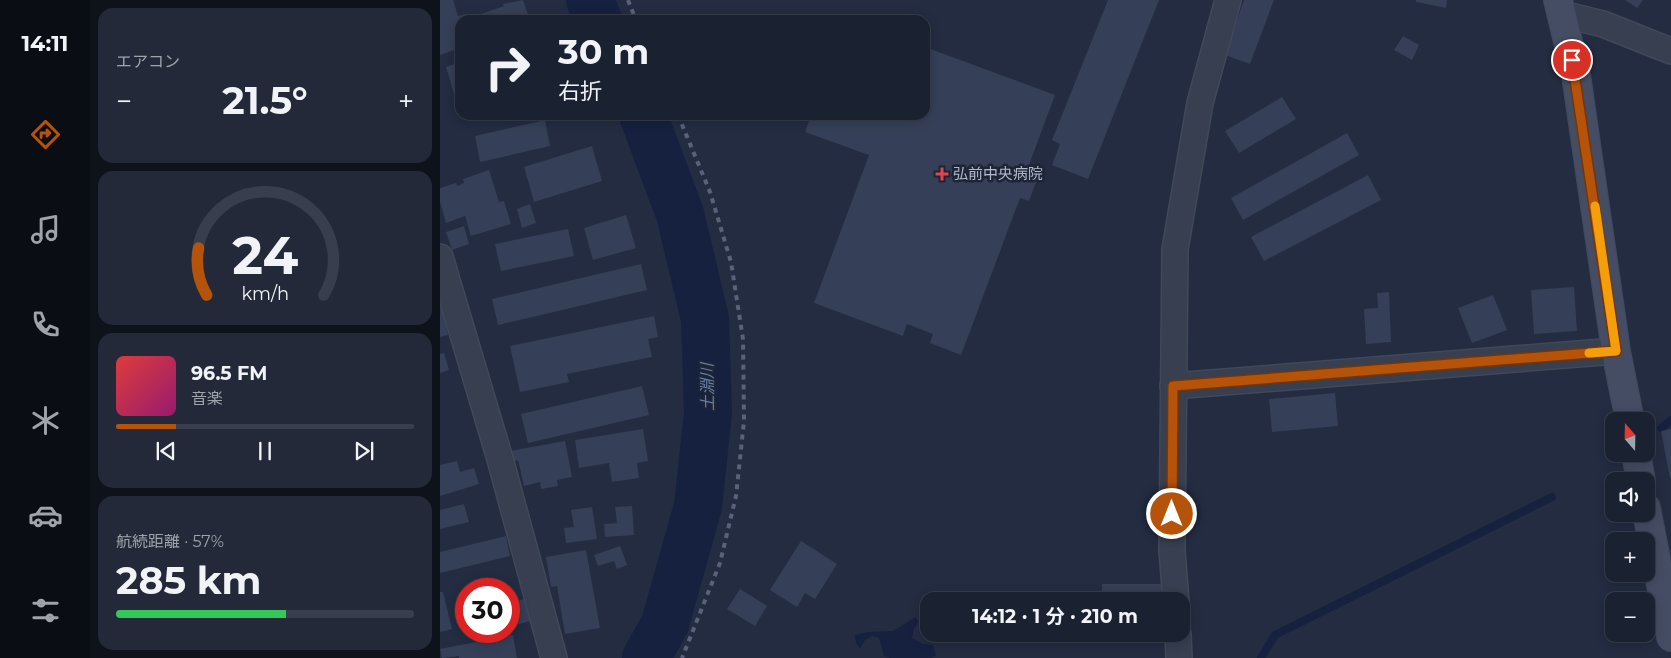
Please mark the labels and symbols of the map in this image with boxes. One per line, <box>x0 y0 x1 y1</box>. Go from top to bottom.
pin <box>1551 39 1593 81</box>
place label: 弘前中央病院 <box>953 164 1043 183</box>
marker: 弘前中央病院 <box>935 167 949 181</box>
water label: 土淵川 <box>698 361 717 411</box>
north arrow <box>1605 412 1655 462</box>
position arrow <box>1145 487 1197 539</box>
speed limit sign: 30 <box>455 578 520 643</box>

